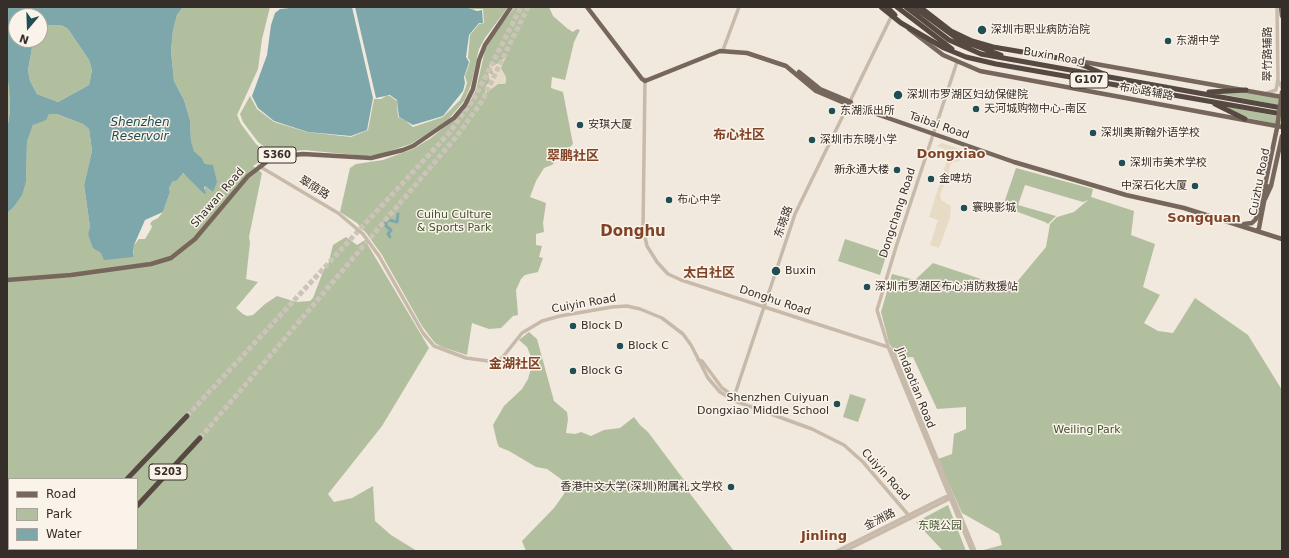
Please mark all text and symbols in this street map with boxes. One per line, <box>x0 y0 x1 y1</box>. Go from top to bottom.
north arrow <box>8 8 48 48</box>
place label: 深圳市职业病防治院 <box>991 23 1090 37</box>
marker: 深圳市职业病防治院 <box>976 24 988 36</box>
street label: 翠竹路辅路 <box>1261 27 1275 81</box>
text: N <box>18 31 31 47</box>
place label: 东湖中学 <box>1176 34 1220 48</box>
marker: 东湖中学 <box>1163 36 1173 46</box>
street label: Buxin Road <box>1022 45 1086 69</box>
road number: G107 <box>1070 72 1108 88</box>
street label: 布心路辅路 <box>1118 81 1174 103</box>
place label: 深圳市罗湖区妇幼保健院 <box>907 88 1028 102</box>
marker: 深圳市罗湖区妇幼保健院 <box>892 89 904 101</box>
place label: 天河城购物中心-南区 <box>984 102 1087 116</box>
place label: 东湖派出所 <box>840 104 895 118</box>
marker: 天河城购物中心-南区 <box>971 104 981 114</box>
marker: 东湖派出所 <box>827 106 837 116</box>
street label: Taibai Road <box>907 110 971 142</box>
water label: Shenzhen Reservoir <box>110 116 170 144</box>
place label: 安琪大厦 <box>588 118 632 132</box>
marker: 安琪大厦 <box>575 120 585 130</box>
place label: 深圳奥斯翰外语学校 <box>1101 126 1200 140</box>
district label: 布心社区 <box>713 128 765 144</box>
marker: 深圳奥斯翰外语学校 <box>1088 128 1098 138</box>
place label: 深圳市东晓小学 <box>820 133 897 147</box>
marker: 深圳市东晓小学 <box>807 135 817 145</box>
road number: S360 <box>258 147 296 163</box>
district label: Dongxiao <box>917 147 985 163</box>
street label: Cuizhu Road <box>1247 147 1273 217</box>
district label: 翠鹏社区 <box>547 149 599 165</box>
place label: 深圳市美术学校 <box>1130 156 1207 170</box>
marker: 深圳市美术学校 <box>1117 158 1127 168</box>
place label: 新永通大楼 <box>834 163 889 177</box>
marker: 新永通大楼 <box>892 165 902 175</box>
street label: Shawan Road <box>189 166 247 230</box>
street label: Dongchang Road <box>877 166 919 260</box>
place label: 金啤坊 <box>939 172 972 186</box>
street label: 翠荫路 <box>297 174 331 202</box>
marker: 金啤坊 <box>926 174 936 184</box>
place label: 中深石化大厦 <box>1121 179 1187 193</box>
marker: 中深石化大厦 <box>1190 181 1200 191</box>
place label: 布心中学 <box>677 193 721 207</box>
marker: 布心中学 <box>664 195 674 205</box>
place label: 寰映影城 <box>972 201 1016 215</box>
marker: 寰映影城 <box>959 203 969 213</box>
street label: 东晓路 <box>772 204 796 240</box>
park label: Cuihu Culture & Sports Park <box>416 208 492 234</box>
district label: Songquan <box>1167 211 1241 227</box>
district label: Donghu <box>600 223 666 241</box>
place label: Buxin <box>785 264 816 278</box>
marker: Buxin <box>770 265 782 277</box>
district label: 太白社区 <box>683 266 735 282</box>
place label: 深圳市罗湖区布心消防救援站 <box>875 280 1018 294</box>
marker: 深圳市罗湖区布心消防救援站 <box>862 282 872 292</box>
street label: Donghu Road <box>738 283 812 319</box>
street label: Cuiyin Road <box>551 292 617 316</box>
place label: Block D <box>581 319 623 333</box>
marker: Block D <box>568 321 578 331</box>
place label: Block C <box>628 339 669 353</box>
marker: Block C <box>615 341 625 351</box>
street label: Jindaotian Road <box>893 346 937 430</box>
district label: 金湖社区 <box>489 357 541 373</box>
place label: Block G <box>581 364 623 378</box>
marker: Block G <box>568 366 578 376</box>
place label: Shenzhen Cuiyuan Dongxiao Middle School <box>697 391 829 417</box>
marker: Shenzhen Cuiyuan Dongxiao Middle School <box>832 399 842 409</box>
park label: Weiling Park <box>1053 423 1121 437</box>
street label: Cuiyin Road <box>858 446 912 504</box>
road number: S203 <box>149 464 187 480</box>
legend <box>8 478 138 550</box>
place label: 香港中文大学(深圳)附属礼文学校 <box>560 480 723 494</box>
marker: 香港中文大学(深圳)附属礼文学校 <box>726 482 736 492</box>
text: Road <box>46 487 76 501</box>
text: Park <box>46 507 72 521</box>
street label: 金洲路 <box>862 507 898 533</box>
park label: 东晓公园 <box>918 519 962 533</box>
text: Water <box>46 527 81 541</box>
district label: Jinling <box>801 529 847 545</box>

